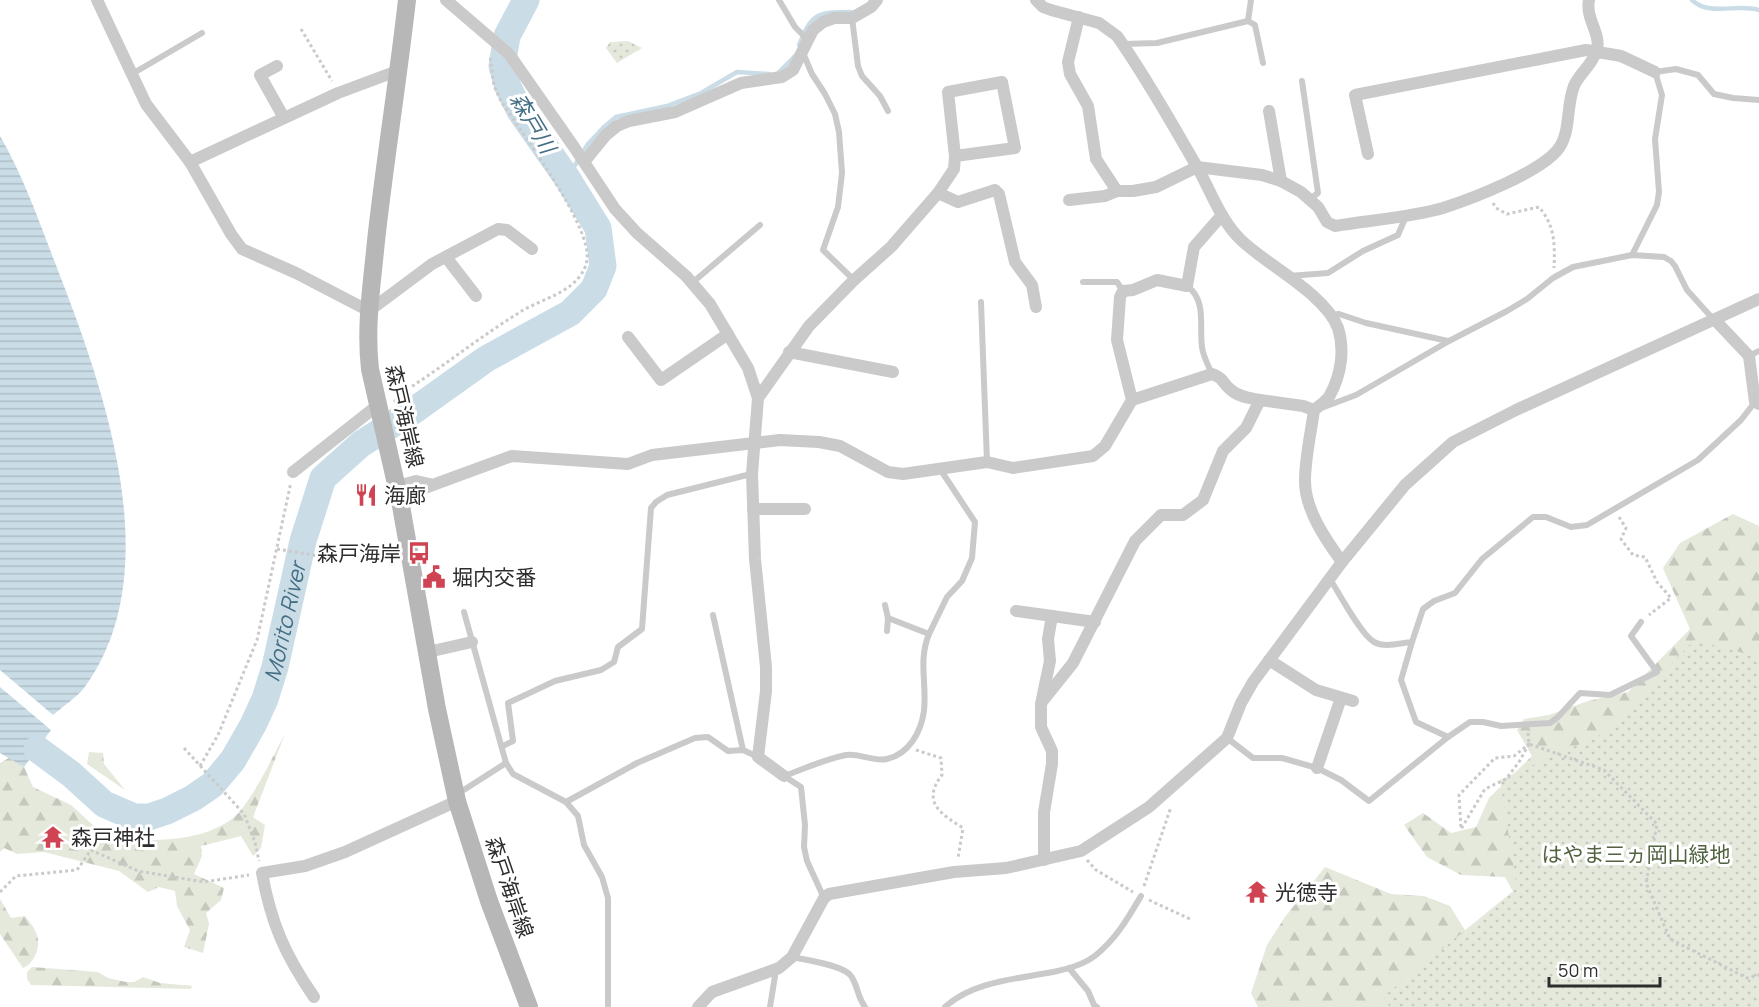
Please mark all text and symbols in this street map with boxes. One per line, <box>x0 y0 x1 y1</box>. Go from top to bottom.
water label: 森戸川 <box>503 87 564 161</box>
street label: 森戸海岸線 <box>380 362 430 470</box>
place label: 海廊 <box>384 481 426 509</box>
restaurant icon: 海廊 <box>353 482 379 508</box>
place label: 森戸海岸 <box>317 539 401 567</box>
bus stop icon: 森戸海岸 <box>406 540 432 566</box>
water label: Morito River <box>256 557 313 685</box>
place label: 堀内交番 <box>452 563 536 591</box>
public building icon: 堀内交番 <box>421 564 447 590</box>
place label: 森戸神社 <box>71 823 155 851</box>
temple icon: 森戸神社 <box>40 824 66 850</box>
street label: 森戸海岸線 <box>480 833 540 941</box>
park label: はやま三ヵ岡山緑地 <box>1542 840 1731 868</box>
place label: 光徳寺 <box>1275 878 1338 906</box>
temple icon: 光徳寺 <box>1244 879 1270 905</box>
scale bar <box>1549 950 1660 988</box>
text: 50 m <box>1558 958 1598 982</box>

